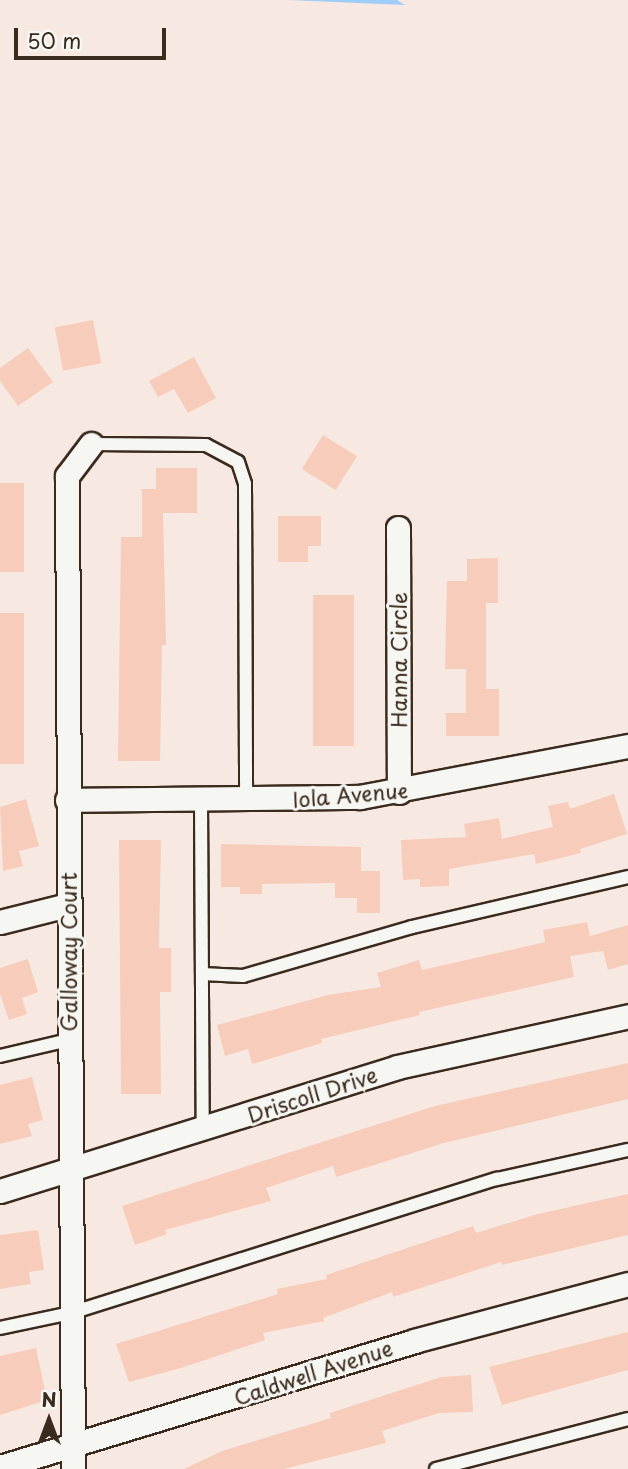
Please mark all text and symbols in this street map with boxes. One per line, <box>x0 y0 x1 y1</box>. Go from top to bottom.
scale bar <box>18 14 170 58</box>
text: 50 m <box>27 24 81 56</box>
street label: Hanna Circle <box>385 593 411 727</box>
street label: Iola Avenue <box>291 776 409 812</box>
street label: Galloway Court <box>55 872 81 1032</box>
street label: Driscoll Drive <box>244 1061 380 1127</box>
street label: Caldwell Avenue <box>231 1335 395 1409</box>
north arrow <box>14 1385 84 1455</box>
text: N <box>41 1385 57 1413</box>

